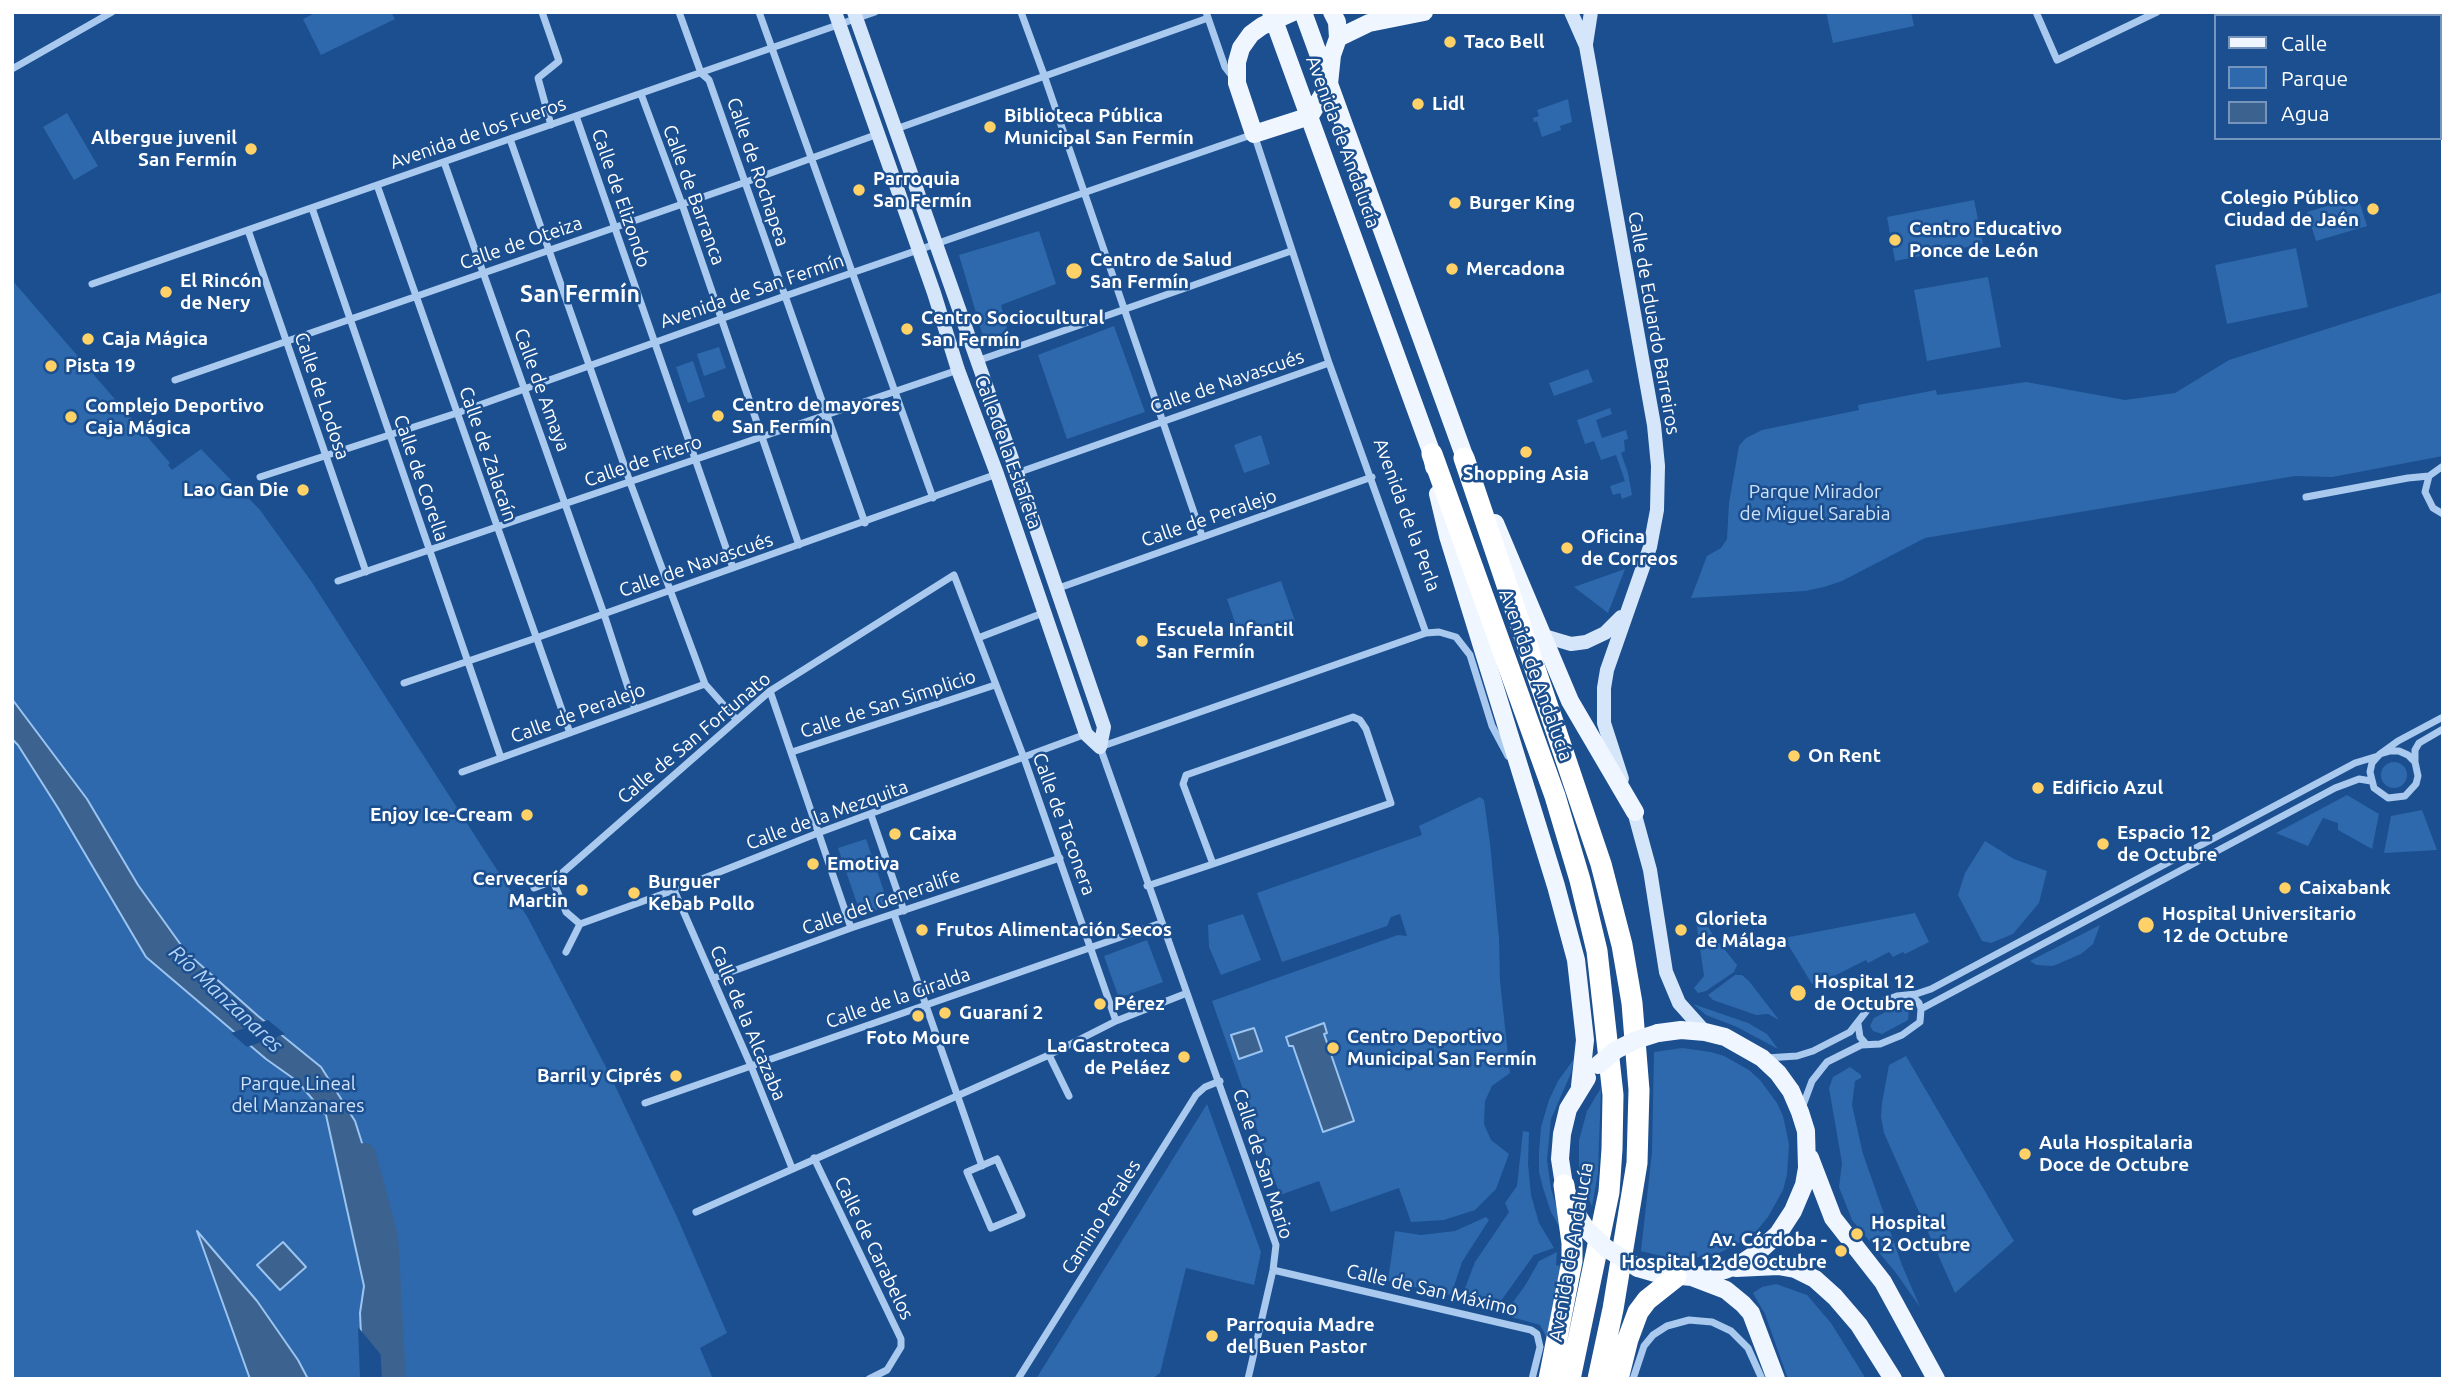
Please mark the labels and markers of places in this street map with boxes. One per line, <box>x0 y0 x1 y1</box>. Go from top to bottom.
place label: Taco Bell <box>1464 31 1544 53</box>
marker: Taco Bell <box>1442 34 1458 50</box>
place label: Lidl <box>1432 93 1465 115</box>
marker: Lidl <box>1410 96 1426 112</box>
place label: Biblioteca Pública Municipal San Fermín <box>1004 105 1194 149</box>
marker: Biblioteca Pública Municipal San Fermín <box>982 119 998 135</box>
place label: Albergue juvenil San Fermín <box>91 127 237 171</box>
marker: Albergue juvenil San Fermín <box>243 141 259 157</box>
place label: Parroquia San Fermín <box>873 168 972 212</box>
marker: Parroquia San Fermín <box>851 182 867 198</box>
place label: Colegio Público Ciudad de Jaén <box>2221 187 2359 231</box>
place label: Burger King <box>1469 192 1575 214</box>
marker: Burger King <box>1447 195 1463 211</box>
marker: Colegio Público Ciudad de Jaén <box>2365 201 2381 217</box>
place label: Centro Educativo Ponce de León <box>1909 218 2062 262</box>
marker: Centro Educativo Ponce de León <box>1887 232 1903 248</box>
place label: Centro de Salud San Fermín <box>1090 249 1232 293</box>
place label: Mercadona <box>1466 258 1565 280</box>
marker: Centro de Salud San Fermín <box>1064 261 1084 281</box>
marker: Mercadona <box>1444 261 1460 277</box>
place label: El Rincón de Nery <box>180 270 262 314</box>
marker: El Rincón de Nery <box>158 284 174 300</box>
place label: Centro Sociocultural San Fermín <box>921 307 1104 351</box>
marker: Centro Sociocultural San Fermín <box>899 321 915 337</box>
place label: Caja Mágica <box>102 328 208 350</box>
marker: Caja Mágica <box>80 331 96 347</box>
place label: Pista 19 <box>65 355 135 377</box>
marker: Pista 19 <box>43 358 59 374</box>
place label: Centro de mayores San Fermín <box>732 394 900 438</box>
place label: Complejo Deportivo Caja Mágica <box>85 395 264 439</box>
marker: Centro de mayores San Fermín <box>710 408 726 424</box>
marker: Complejo Deportivo Caja Mágica <box>63 409 79 425</box>
marker: Shopping Asia <box>1518 444 1534 460</box>
place label: Shopping Asia <box>1463 463 1589 485</box>
place label: Lao Gan Die <box>183 479 289 501</box>
marker: Lao Gan Die <box>295 482 311 498</box>
place label: Oficina de Correos <box>1581 526 1678 570</box>
marker: Oficina de Correos <box>1559 540 1575 556</box>
place label: Escuela Infantil San Fermín <box>1156 619 1294 663</box>
marker: Escuela Infantil San Fermín <box>1134 633 1150 649</box>
place label: On Rent <box>1808 745 1881 767</box>
marker: On Rent <box>1786 748 1802 764</box>
place label: Edificio Azul <box>2052 777 2163 799</box>
marker: Edificio Azul <box>2030 780 2046 796</box>
place label: Enjoy Ice-Cream <box>370 804 513 826</box>
marker: Enjoy Ice-Cream <box>519 807 535 823</box>
place label: Espacio 12 de Octubre <box>2117 822 2217 866</box>
place label: Caixa <box>909 823 957 845</box>
marker: Caixa <box>887 826 903 842</box>
marker: Espacio 12 de Octubre <box>2095 836 2111 852</box>
place label: Emotiva <box>827 853 900 875</box>
marker: Emotiva <box>805 856 821 872</box>
place label: Cervecería Martin <box>473 868 568 912</box>
place label: Burguer Kebab Pollo <box>648 871 755 915</box>
place label: Caixabank <box>2299 877 2391 899</box>
marker: Caixabank <box>2277 880 2293 896</box>
marker: Cervecería Martin <box>574 882 590 898</box>
marker: Burguer Kebab Pollo <box>626 885 642 901</box>
place label: Hospital Universitario 12 de Octubre <box>2162 903 2356 947</box>
place label: Glorieta de Málaga <box>1695 908 1787 952</box>
marker: Hospital Universitario 12 de Octubre <box>2136 915 2156 935</box>
place label: Frutos Alimentación Secos <box>936 919 1172 941</box>
marker: Frutos Alimentación Secos <box>914 922 930 938</box>
marker: Glorieta de Málaga <box>1673 922 1689 938</box>
place label: Hospital 12 de Octubre <box>1814 971 1915 1015</box>
marker: Hospital 12 de Octubre <box>1788 983 1808 1003</box>
place label: Pérez <box>1114 993 1165 1015</box>
marker: Pérez <box>1092 996 1108 1012</box>
place label: Guaraní 2 <box>959 1002 1043 1024</box>
marker: Guaraní 2 <box>937 1005 953 1021</box>
marker: Foto Moure <box>910 1008 926 1024</box>
place label: Centro Deportivo Municipal San Fermín <box>1347 1026 1537 1070</box>
place label: Foto Moure <box>866 1027 970 1049</box>
place label: La Gastroteca de Peláez <box>1047 1035 1170 1079</box>
marker: Centro Deportivo Municipal San Fermín <box>1325 1040 1341 1056</box>
marker: La Gastroteca de Peláez <box>1176 1049 1192 1065</box>
place label: Barril y Ciprés <box>537 1065 662 1087</box>
marker: Barril y Ciprés <box>668 1068 684 1084</box>
place label: Aula Hospitalaria Doce de Octubre <box>2039 1132 2193 1176</box>
marker: Aula Hospitalaria Doce de Octubre <box>2017 1146 2033 1162</box>
place label: Hospital 12 Octubre <box>1871 1212 1971 1256</box>
marker: Hospital 12 Octubre <box>1849 1226 1865 1242</box>
place label: Av. Córdoba - Hospital 12 de Octubre <box>1621 1229 1827 1273</box>
marker: Av. Córdoba - Hospital 12 de Octubre <box>1833 1243 1849 1259</box>
place label: Parroquia Madre del Buen Pastor <box>1226 1314 1375 1358</box>
marker: Parroquia Madre del Buen Pastor <box>1204 1328 1220 1344</box>

